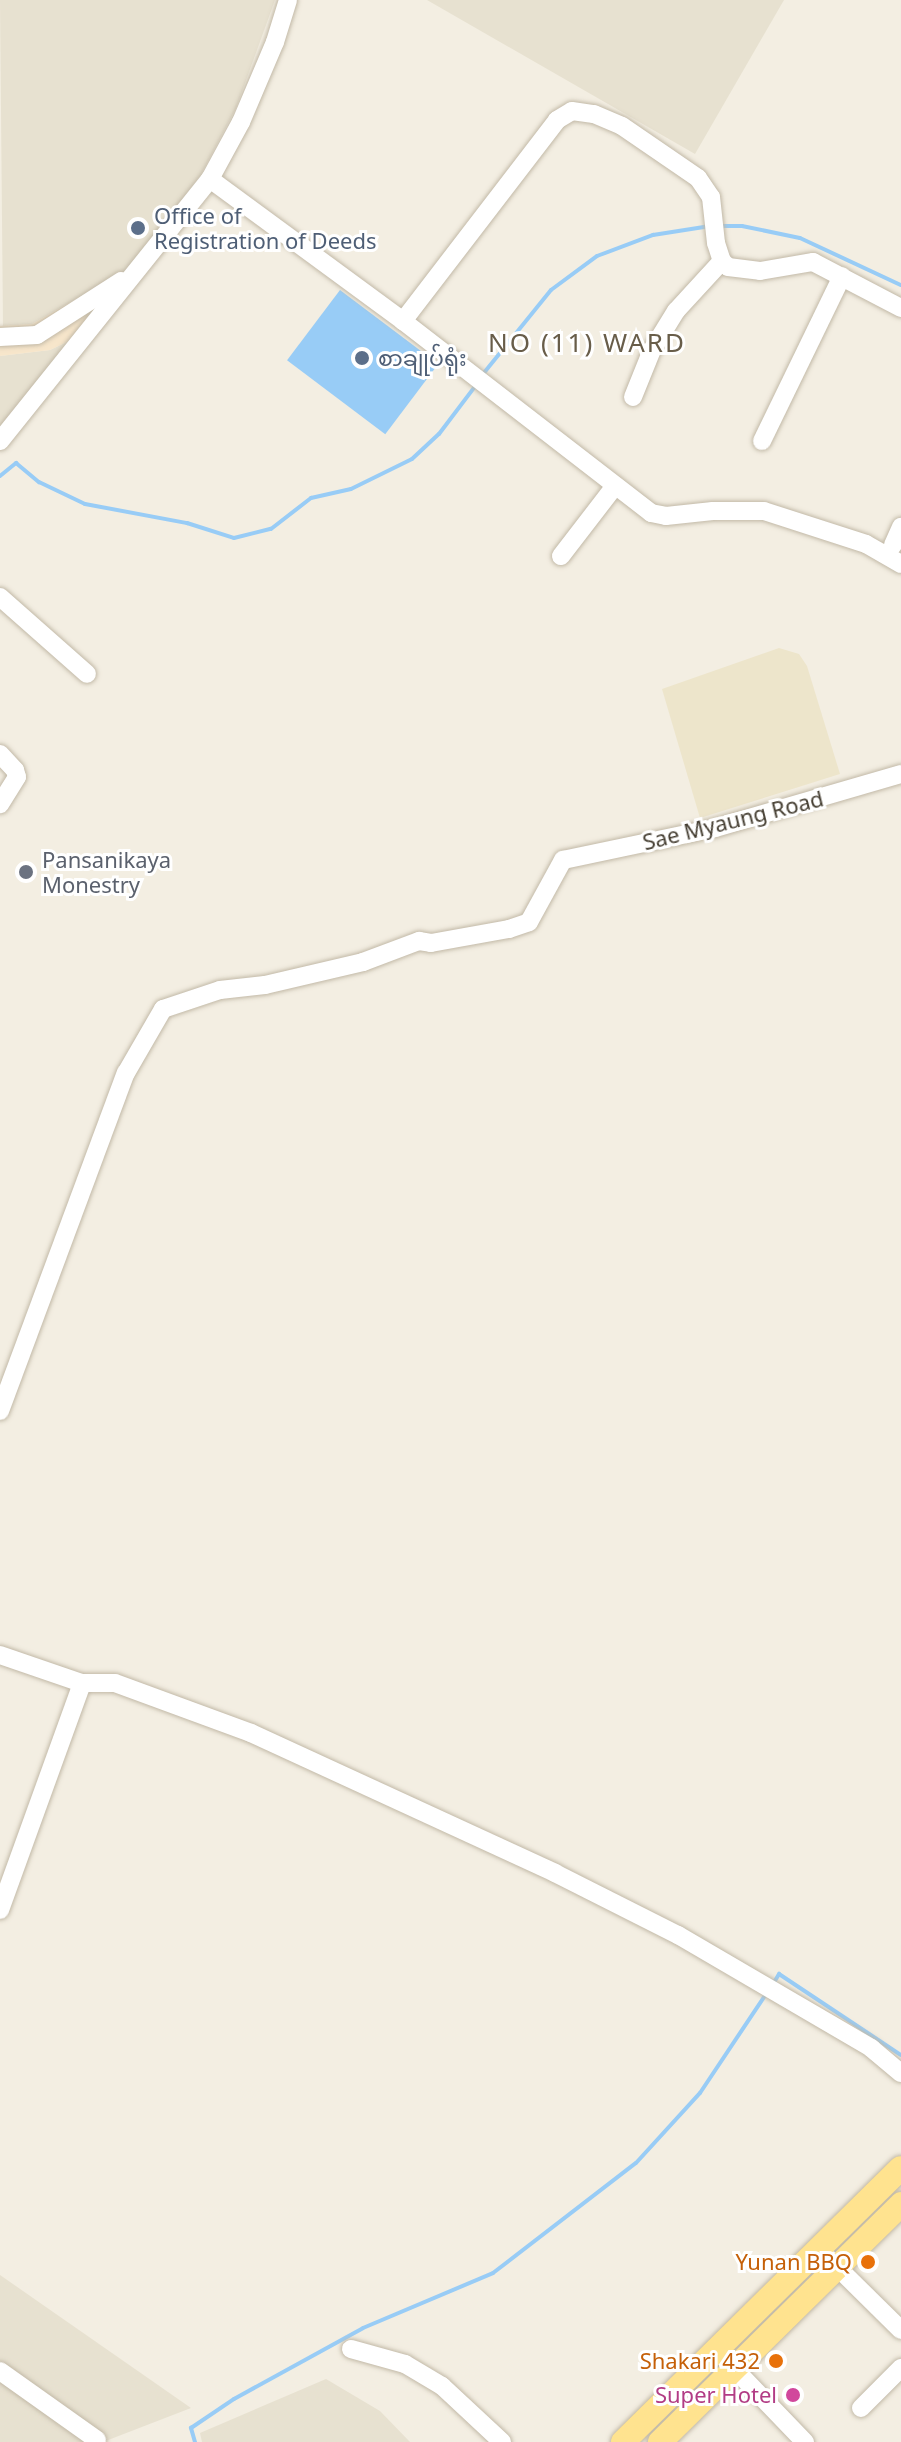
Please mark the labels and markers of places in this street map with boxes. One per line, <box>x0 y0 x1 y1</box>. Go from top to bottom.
place label: Office of Registration of Deeds <box>154 202 377 254</box>
marker: Office of Registration of Deeds <box>129 219 147 237</box>
place label: စာချုပ်ရုံး <box>378 345 467 371</box>
marker: စာချုပ်ရုံး <box>353 349 371 367</box>
place label: Pansanikaya Monestry <box>42 846 171 898</box>
marker: Pansanikaya Monestry <box>17 863 35 881</box>
place label: Yunan BBQ <box>736 2249 852 2275</box>
marker: Yunan BBQ <box>859 2253 877 2271</box>
place label: Shakari 432 <box>640 2348 760 2374</box>
marker: Shakari 432 <box>767 2352 785 2370</box>
place label: Super Hotel <box>655 2382 777 2408</box>
marker: Super Hotel <box>784 2386 802 2404</box>

